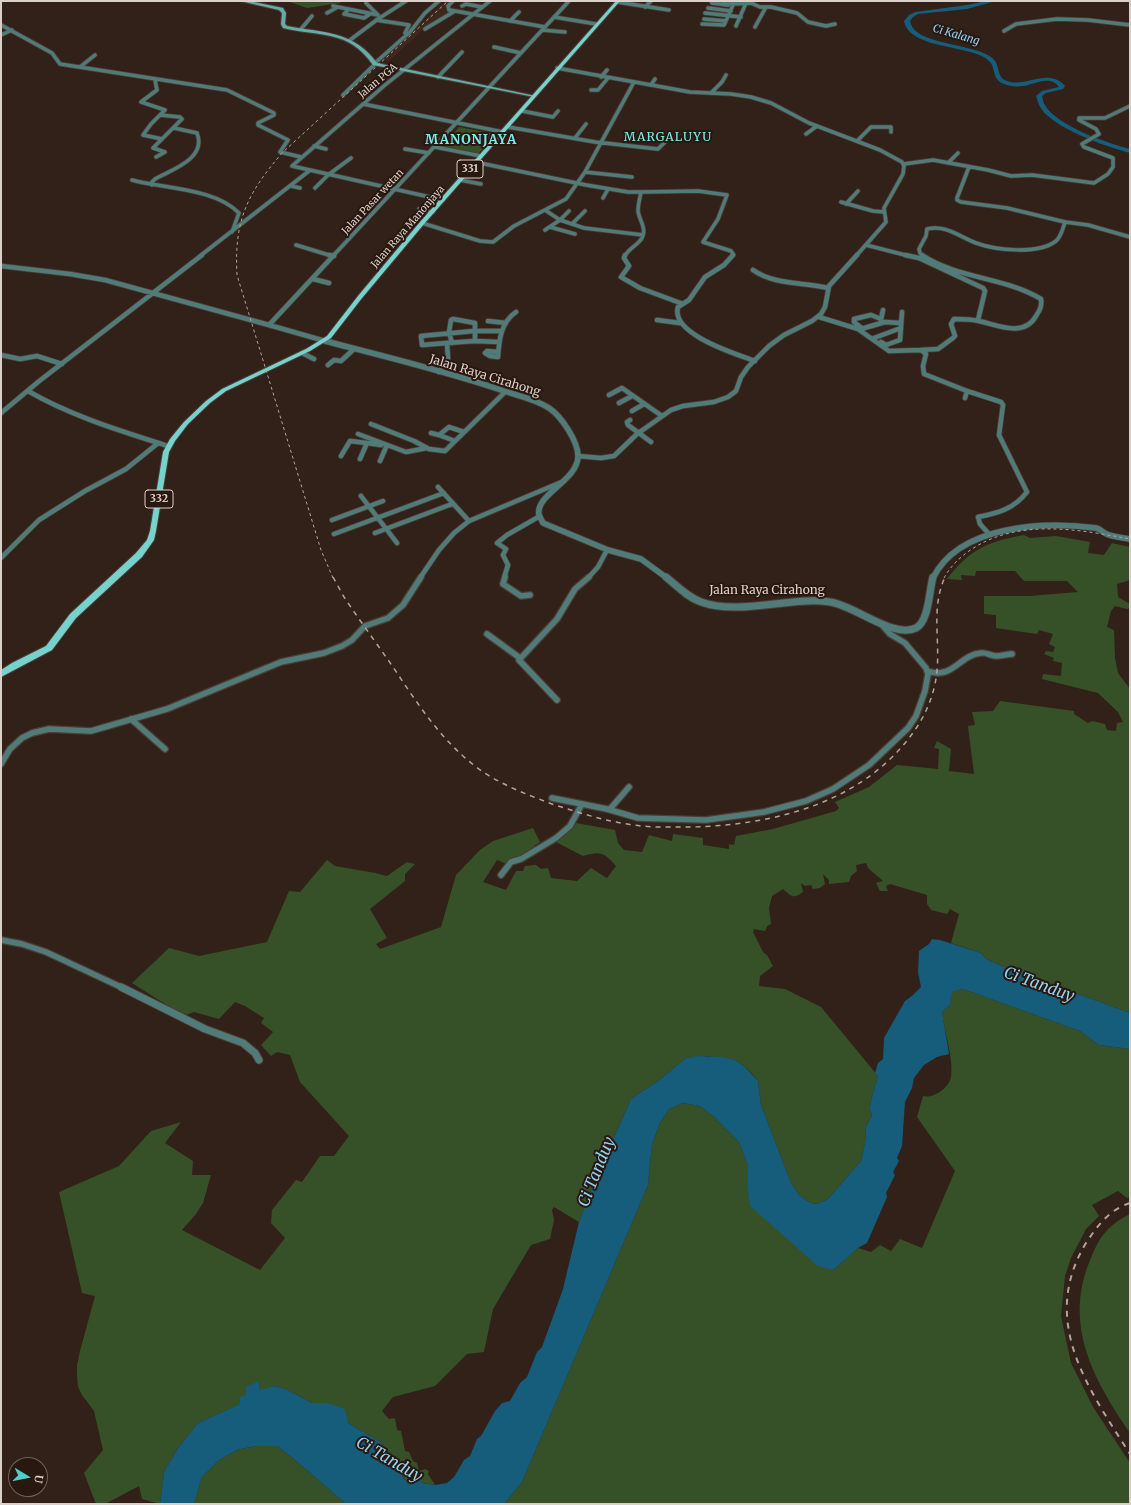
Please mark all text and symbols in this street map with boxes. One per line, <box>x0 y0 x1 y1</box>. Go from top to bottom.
water label: Ci Kalang <box>931 22 981 48</box>
street label: Jalan PGA <box>356 61 400 101</box>
district label: MARGALUYU <box>624 131 712 145</box>
district label: MANONJAYA <box>425 132 517 148</box>
road number: 331 <box>457 160 483 178</box>
street label: Jalan Pasar wetan <box>340 167 406 237</box>
street label: Jalan Raya Manonjaya <box>369 183 447 271</box>
street label: Jalan Raya Cirahong <box>428 352 542 400</box>
road number: 332 <box>145 490 173 508</box>
street label: Jalan Raya Cirahong <box>709 584 825 598</box>
water label: Ci Tanduy <box>1001 963 1077 1007</box>
water label: Ci Tanduy <box>574 1134 620 1210</box>
water label: Ci Tanduy <box>352 1433 426 1487</box>
north arrow <box>8 1457 48 1497</box>
text: U <box>31 1474 46 1484</box>

